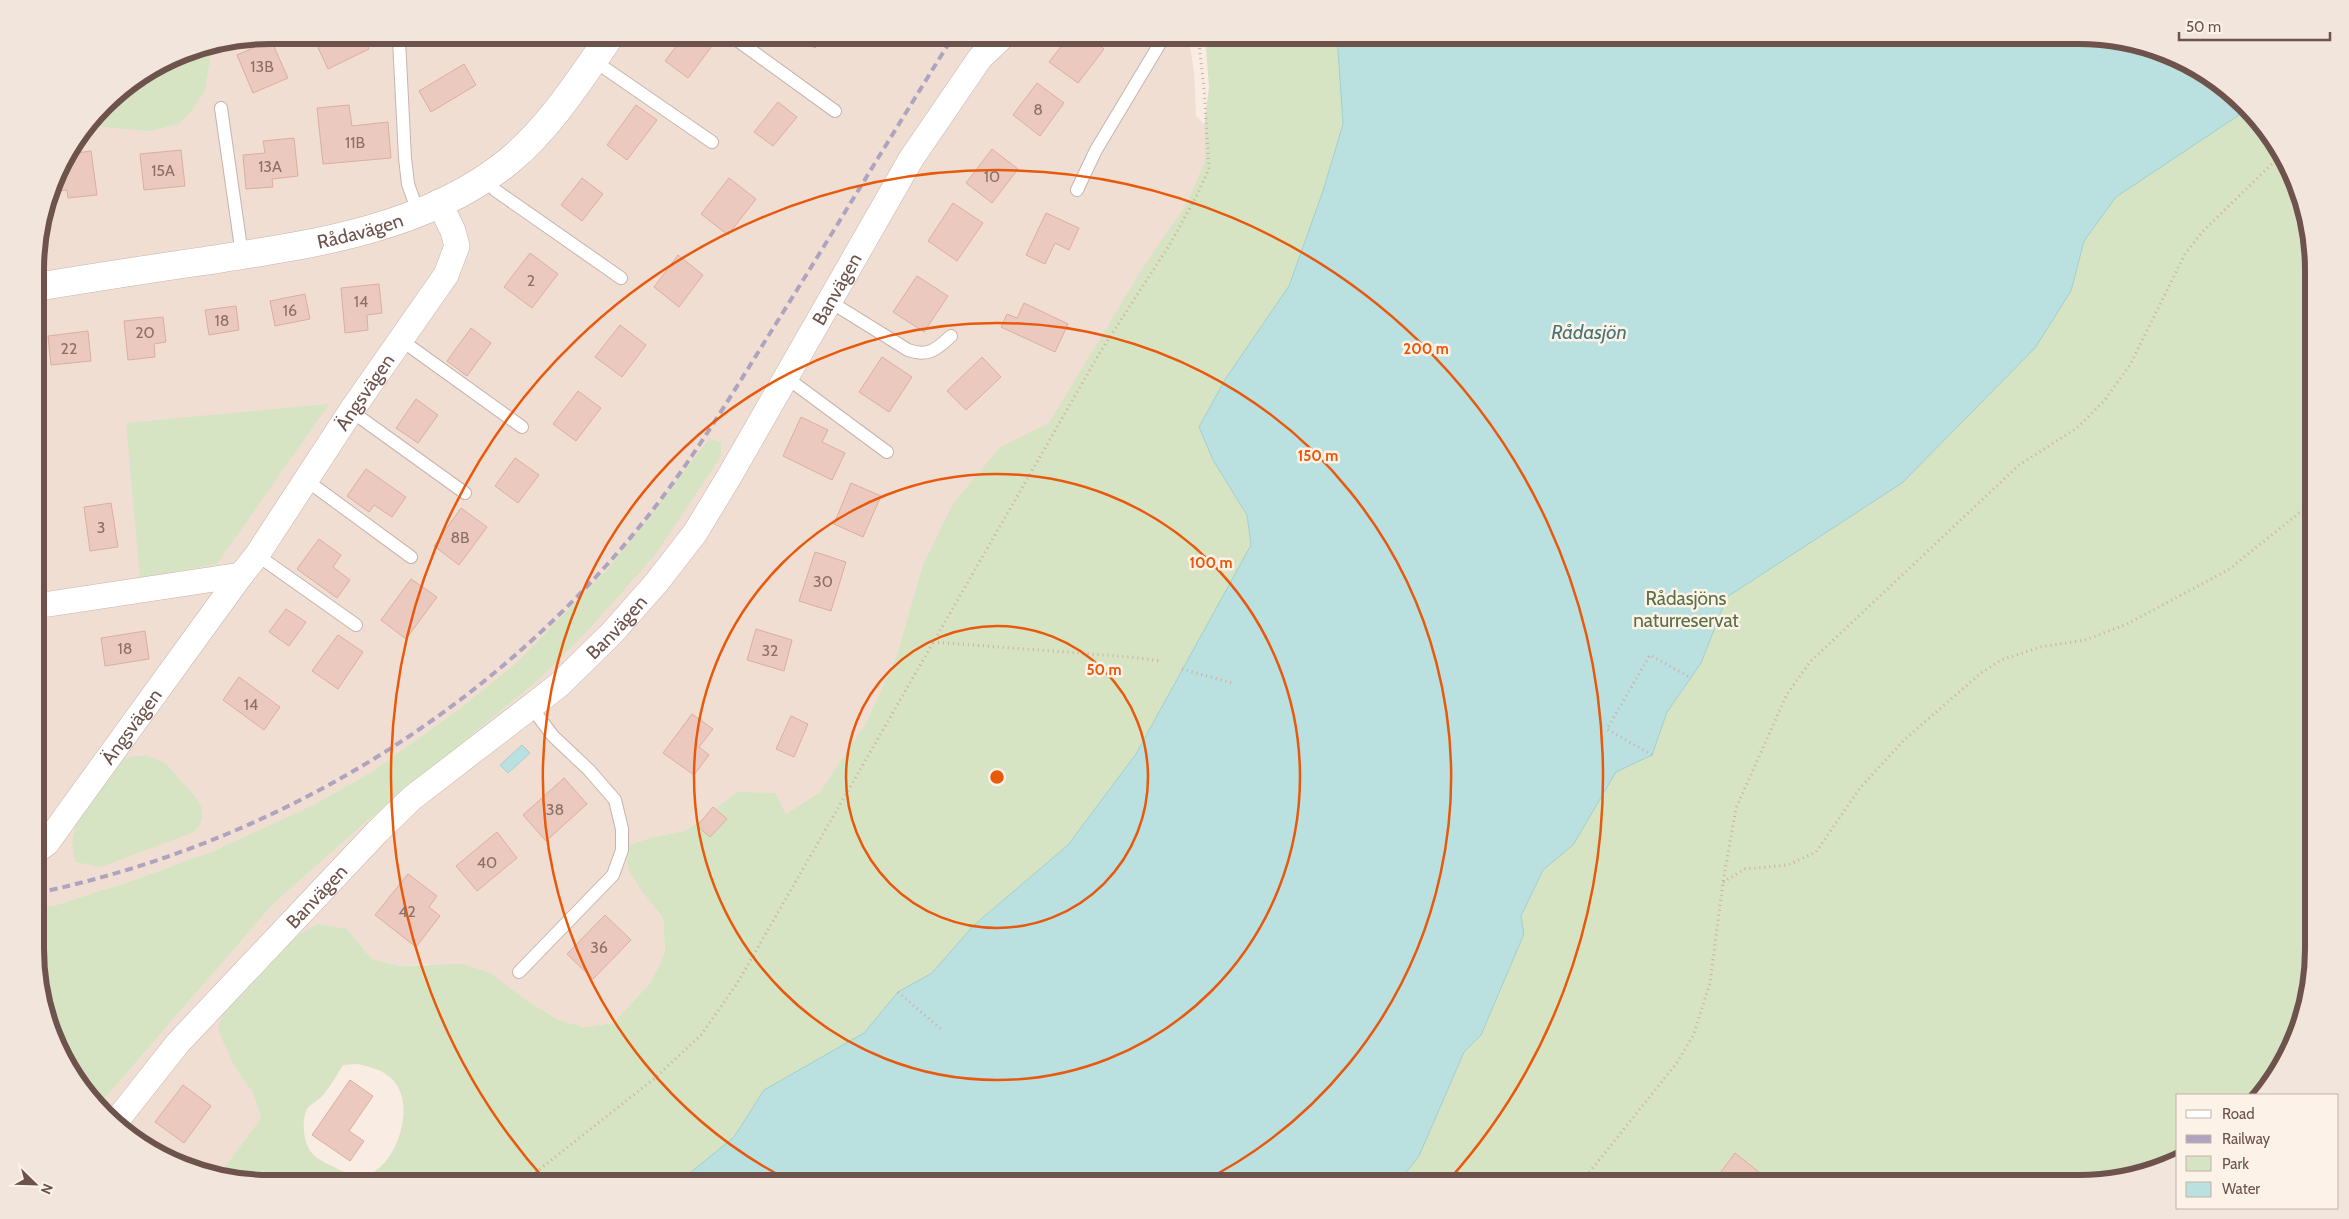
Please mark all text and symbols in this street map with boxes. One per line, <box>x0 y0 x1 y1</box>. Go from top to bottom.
scale bar <box>2179 10 2330 42</box>
text: 50 m <box>2186 18 2221 36</box>
house number: 13B <box>250 57 274 76</box>
house number: 8 <box>1033 100 1043 119</box>
house number: 11B <box>345 133 365 152</box>
house number: 13A <box>258 157 282 176</box>
house number: 15A <box>151 161 175 180</box>
house number: 10 <box>984 167 1000 186</box>
street label: Rådavägen <box>315 208 406 254</box>
street label: Banvägen <box>807 249 867 329</box>
house number: 2 <box>527 271 535 290</box>
house number: 14 <box>354 292 368 311</box>
house number: 16 <box>283 301 297 320</box>
house number: 18 <box>215 311 229 330</box>
water label: Rådasjön <box>1551 320 1627 344</box>
house number: 20 <box>135 323 155 342</box>
house number: 22 <box>61 339 77 358</box>
text: 200 m <box>1403 340 1449 358</box>
street label: Ängsvägen <box>331 350 399 435</box>
text: 150 m <box>1298 447 1338 465</box>
house number: 3 <box>97 518 105 537</box>
house number: 8B <box>450 528 470 547</box>
text: 100 m <box>1189 554 1233 572</box>
house number: 30 <box>813 572 833 591</box>
park label: Rådasjöns naturreservat <box>1633 587 1739 632</box>
street label: Banvägen <box>581 591 652 664</box>
house number: 18 <box>118 639 132 658</box>
house number: 32 <box>761 641 779 660</box>
text: 50 m <box>1086 661 1122 679</box>
street label: Ängsvägen <box>96 684 167 769</box>
house number: 14 <box>244 695 258 714</box>
centre of rings <box>988 768 1006 786</box>
house number: 38 <box>546 800 564 819</box>
house number: 40 <box>477 853 497 872</box>
street label: Banvägen <box>281 860 352 933</box>
house number: 42 <box>398 902 416 921</box>
house number: 36 <box>590 938 608 957</box>
legend <box>2176 1094 2339 1209</box>
text: Road <box>2222 1105 2255 1123</box>
text: Railway <box>2222 1130 2271 1148</box>
text: Park <box>2222 1155 2249 1173</box>
north arrow <box>10 1159 60 1209</box>
text: Water <box>2222 1180 2260 1198</box>
text: N <box>37 1181 57 1197</box>

